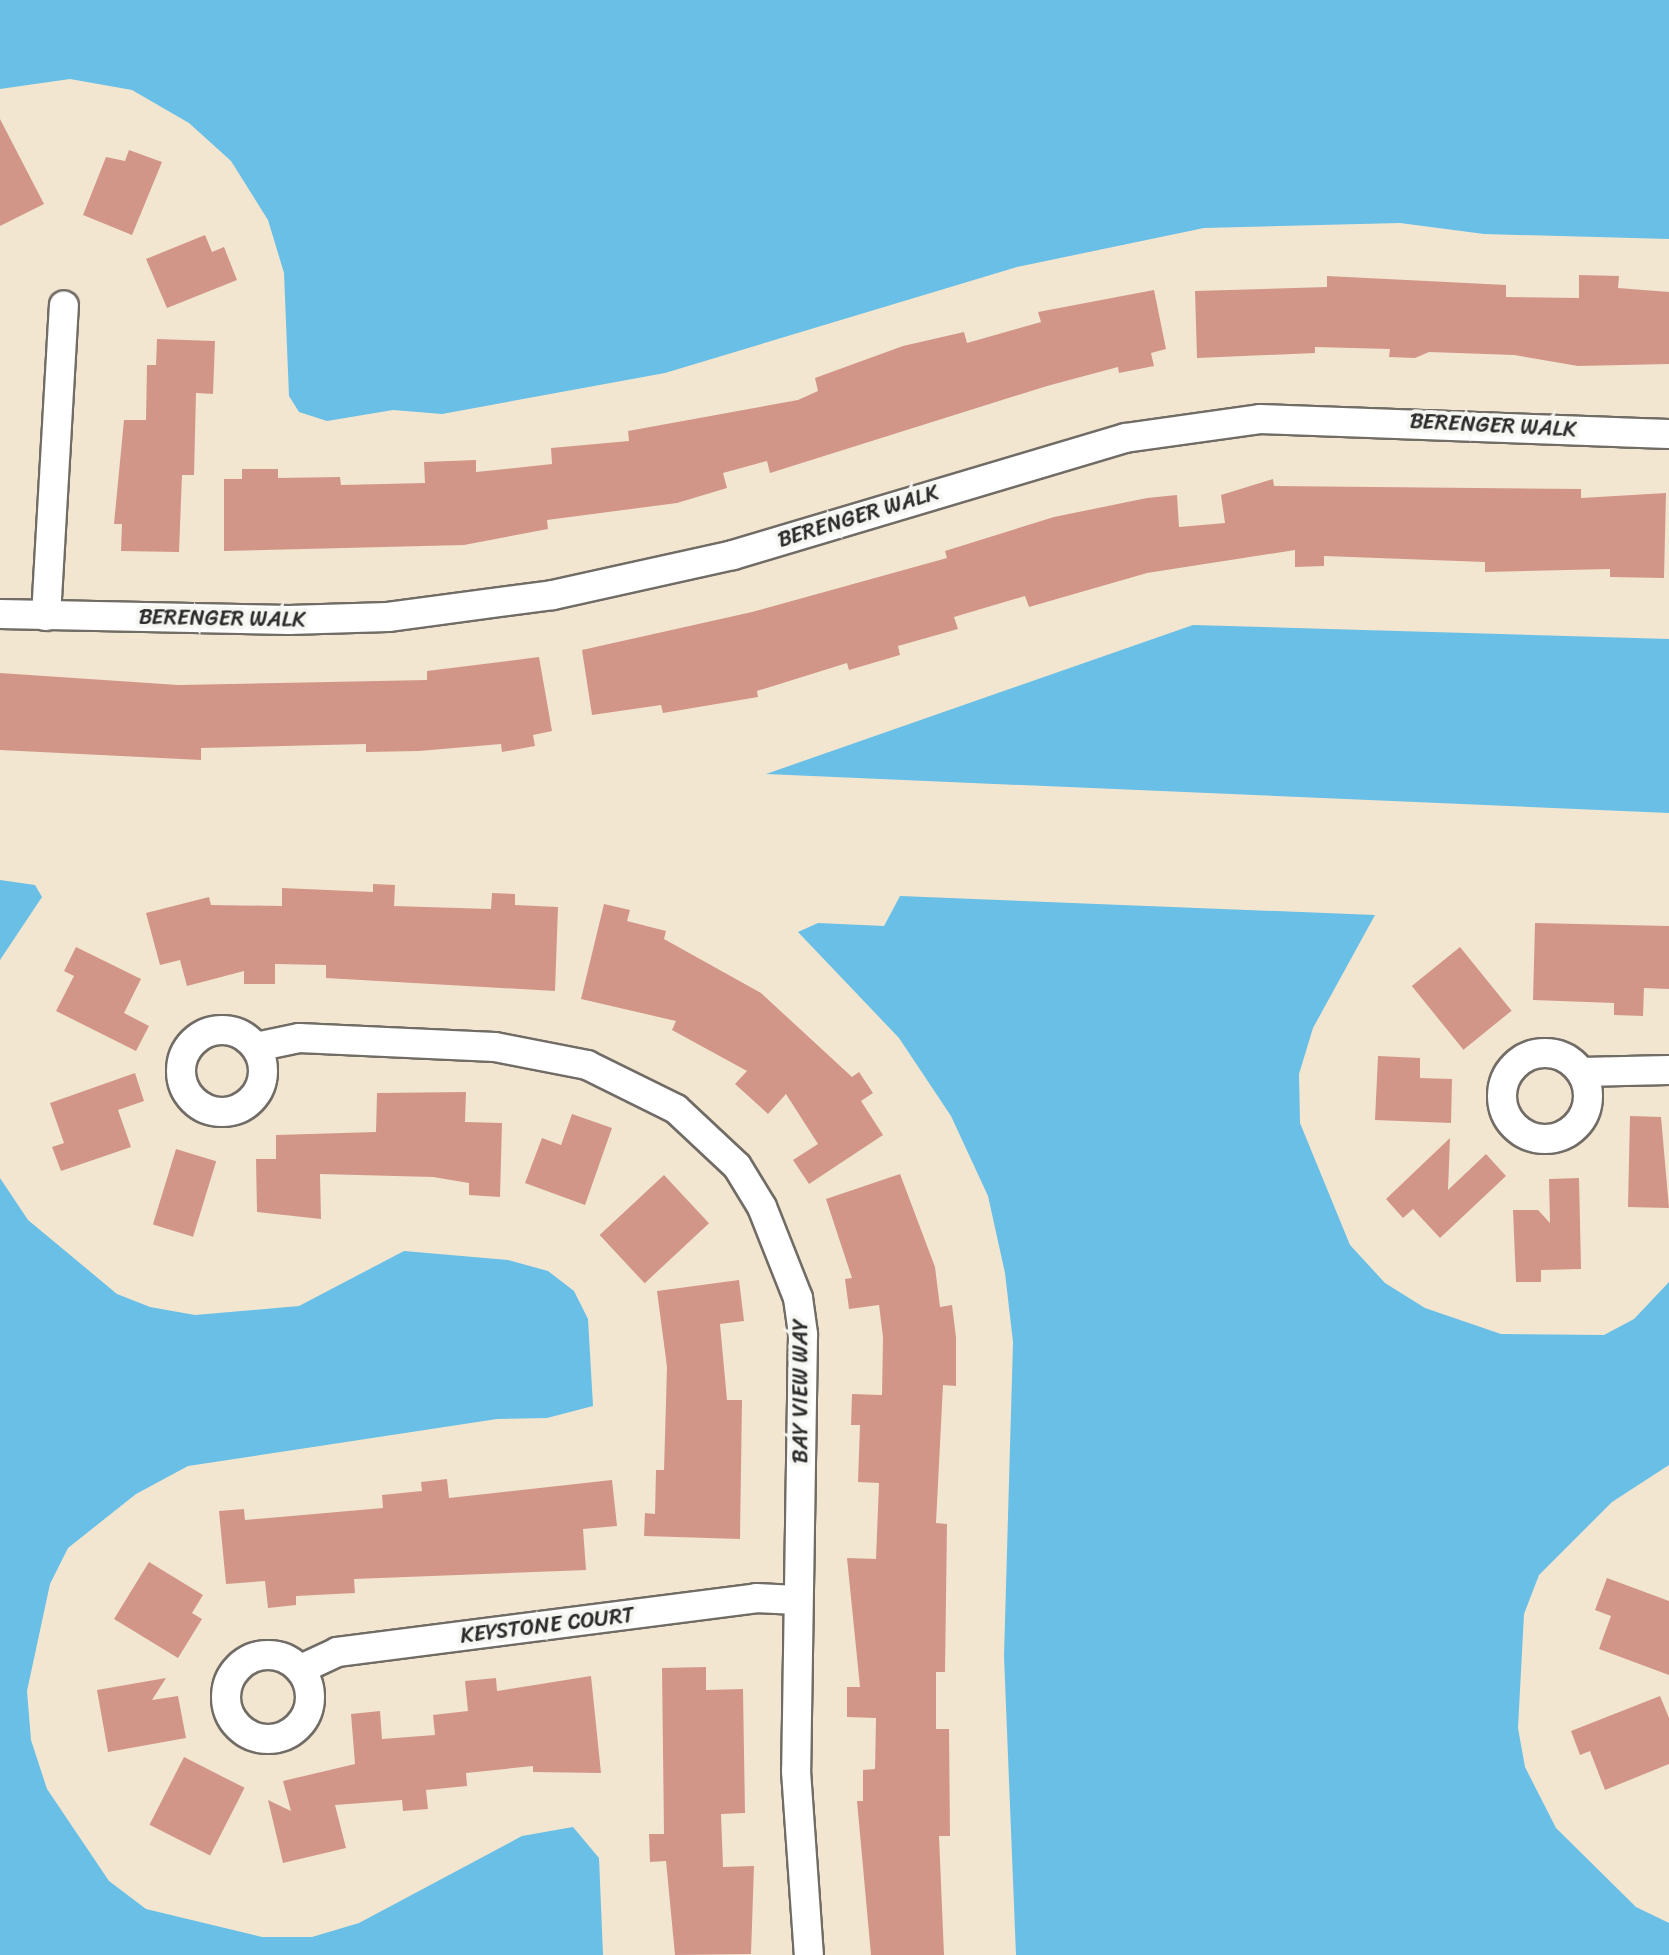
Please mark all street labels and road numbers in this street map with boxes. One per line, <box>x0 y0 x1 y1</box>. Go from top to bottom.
street label: BERENGER WALK <box>1410 408 1576 442</box>
street label: BERENGER WALK <box>776 479 940 553</box>
street label: BERENGER WALK <box>140 603 304 633</box>
street label: BAY VIEW WAY <box>787 1318 813 1464</box>
street label: KEYSTONE COURT <box>459 1601 635 1649</box>

